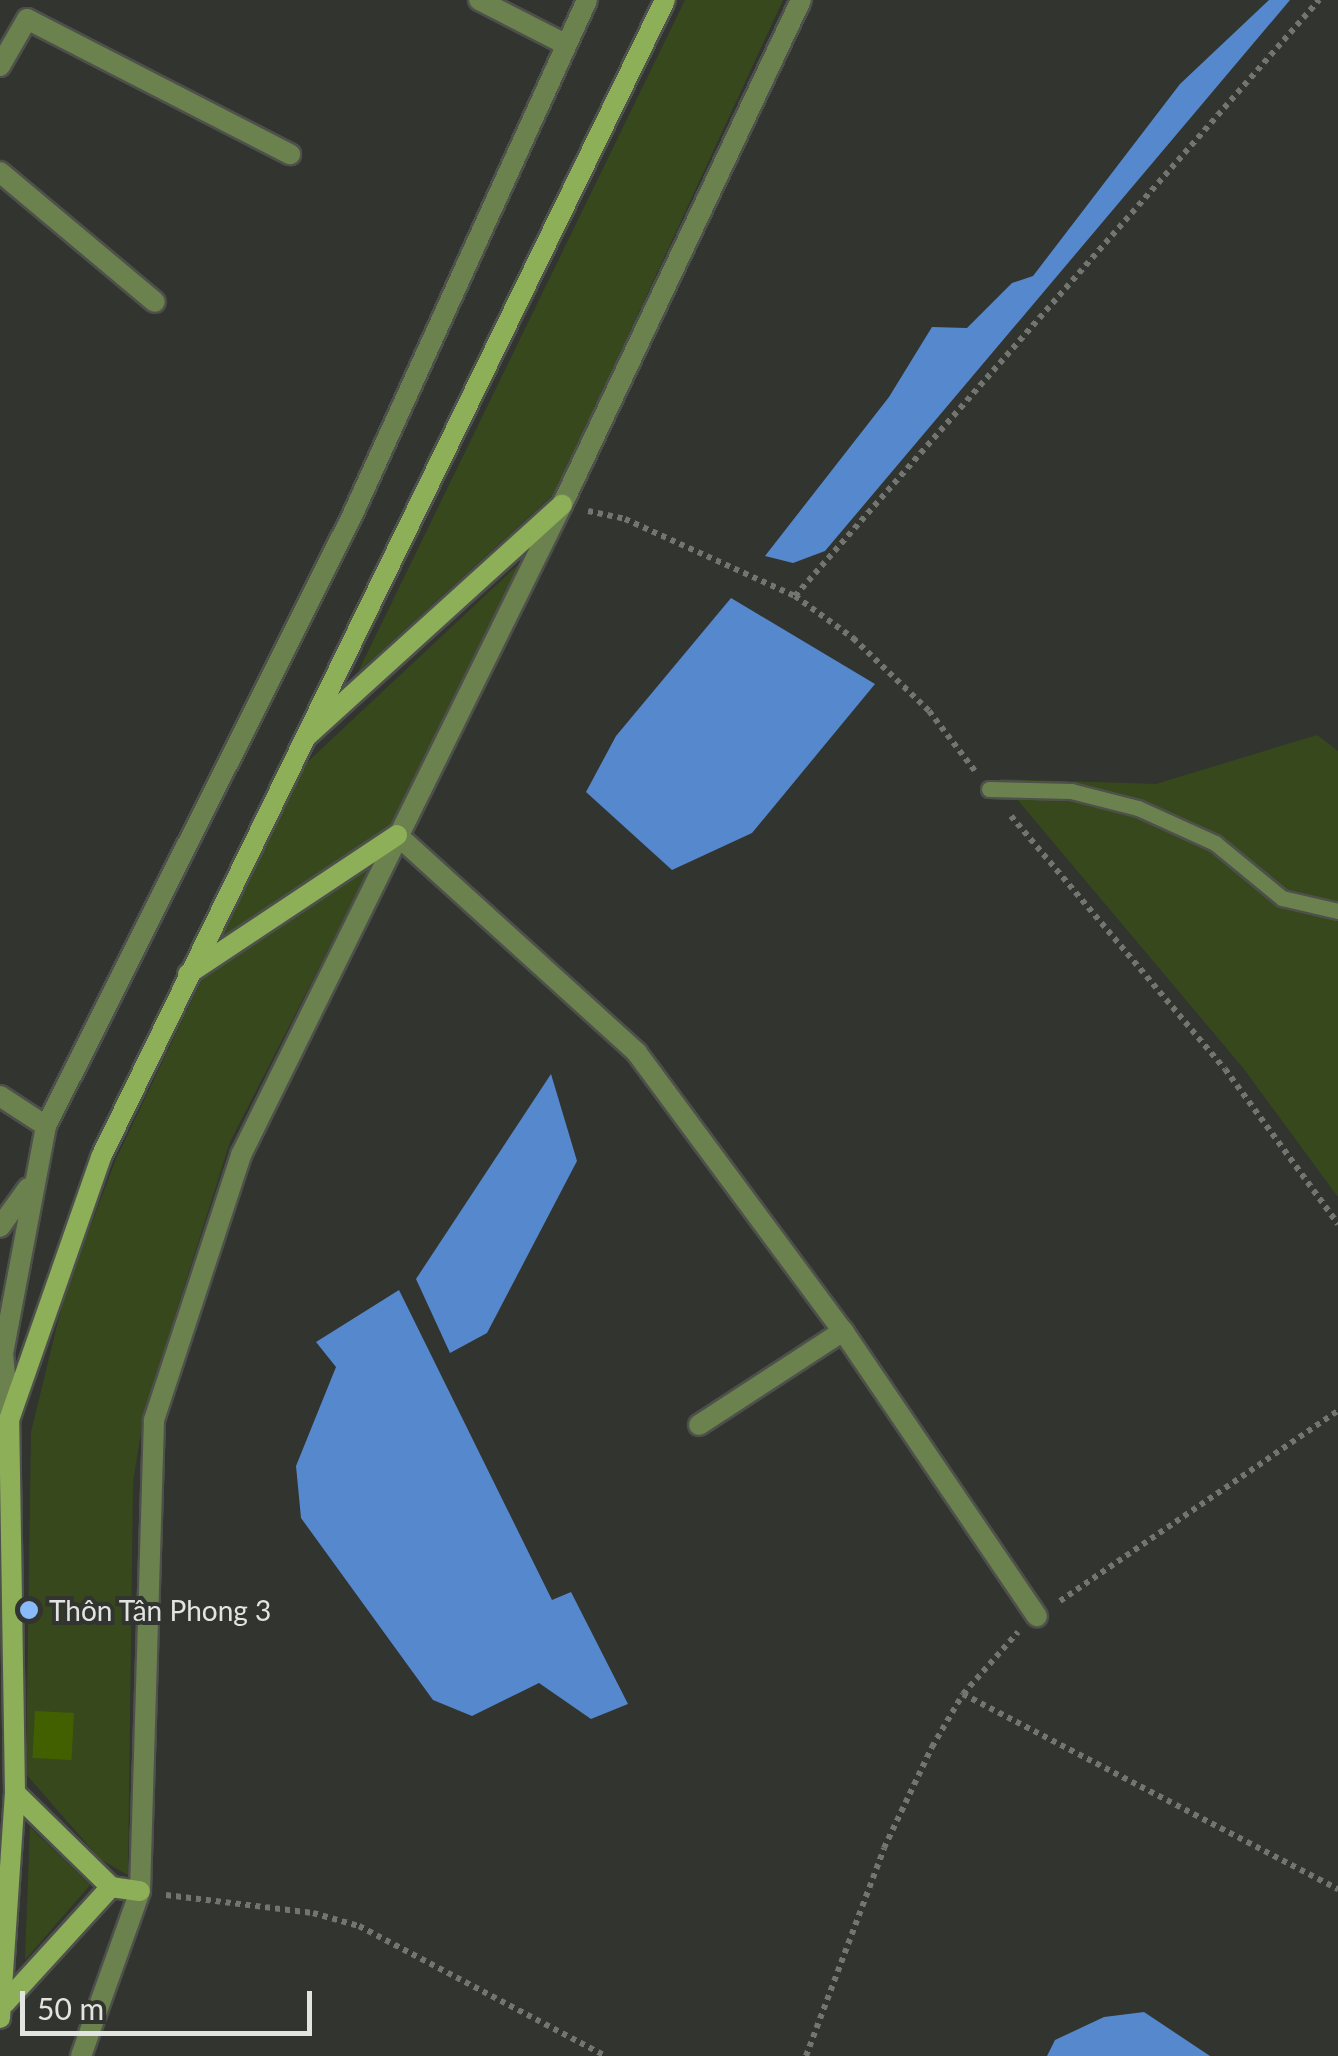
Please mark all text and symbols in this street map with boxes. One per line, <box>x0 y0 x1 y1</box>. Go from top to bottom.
place label: Thôn Tân Phong 3 <box>49 1593 272 1627</box>
marker: Thôn Tân Phong 3 <box>18 1599 40 1621</box>
scale bar <box>25 1971 318 2033</box>
text: 50 m <box>37 1990 104 2026</box>

